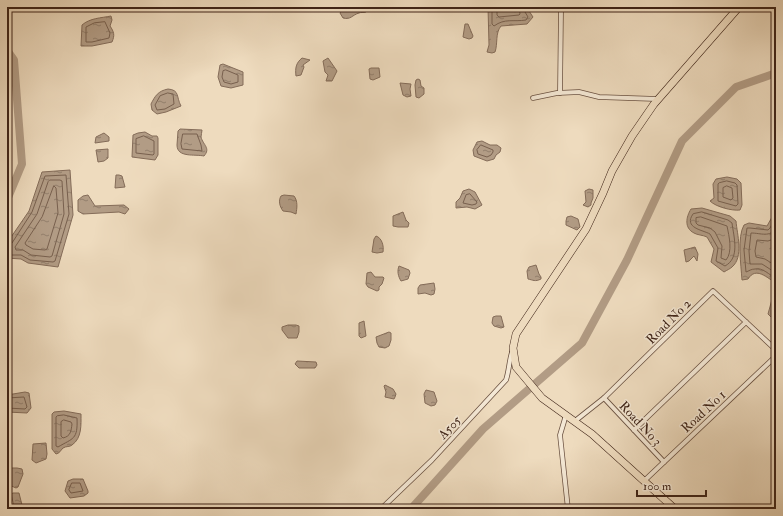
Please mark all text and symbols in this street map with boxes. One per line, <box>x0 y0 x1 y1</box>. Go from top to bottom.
street label: Road No 2 <box>643 296 695 347</box>
street label: Road No 1 <box>678 387 729 436</box>
street label: Road No 3 <box>616 398 665 449</box>
street label: A505 <box>434 412 465 443</box>
scale bar <box>637 472 706 498</box>
text: 100 m <box>643 479 672 494</box>

